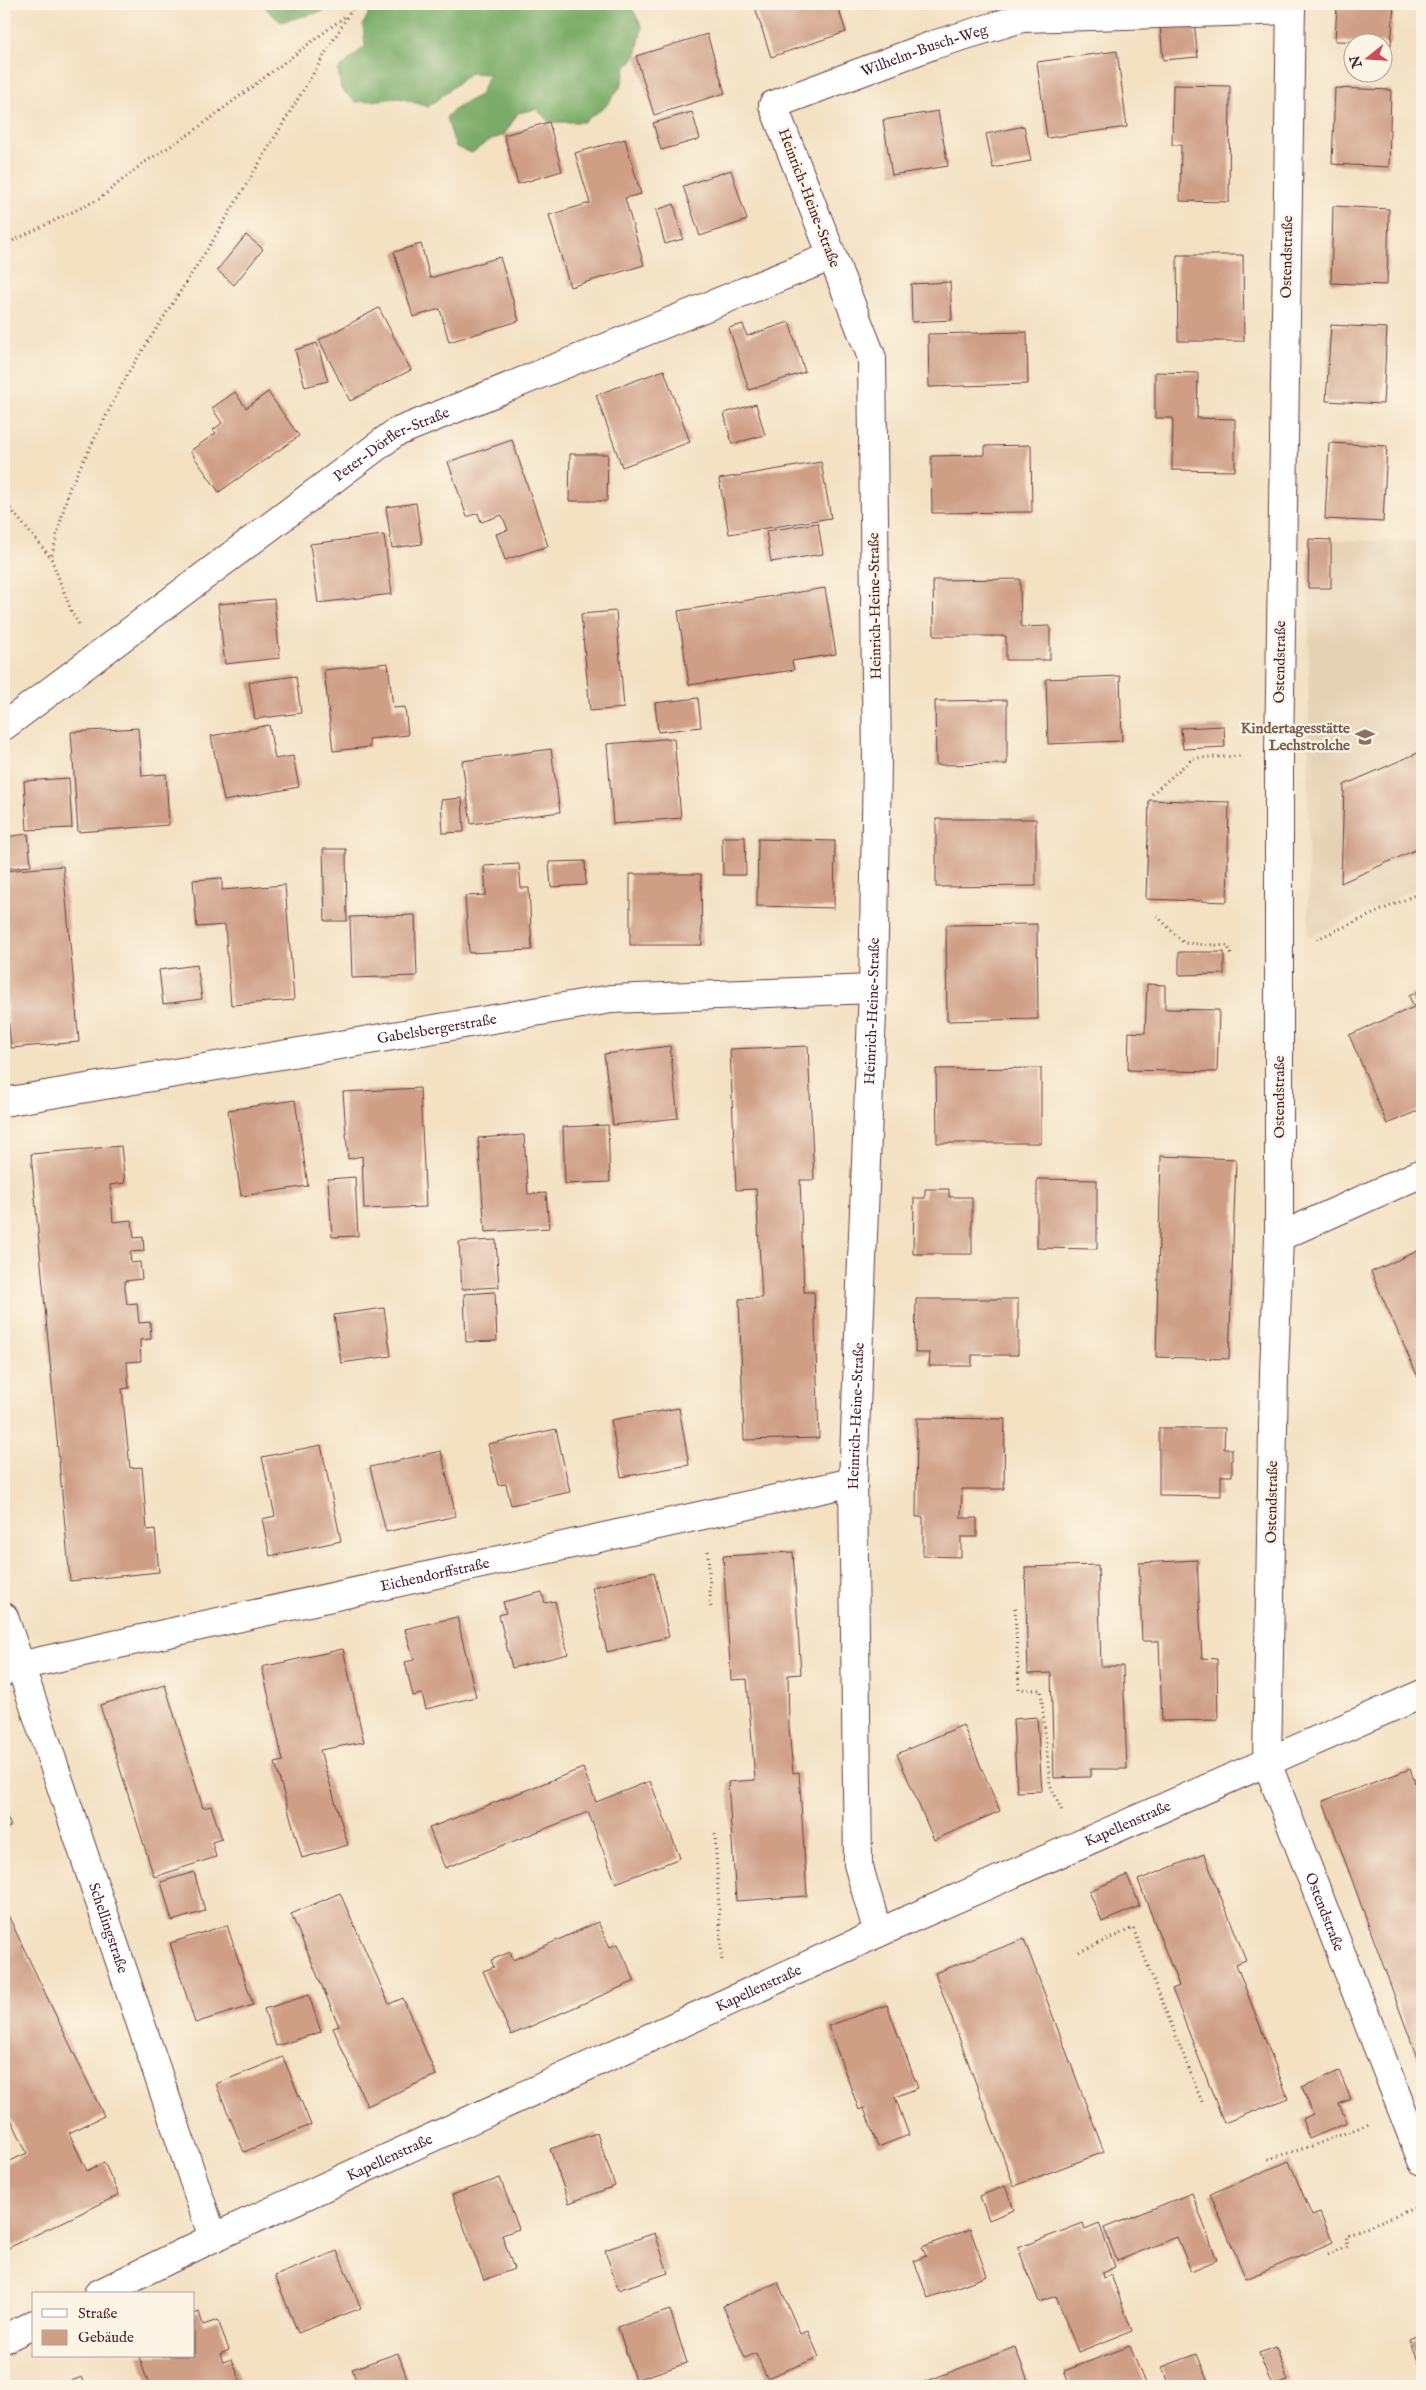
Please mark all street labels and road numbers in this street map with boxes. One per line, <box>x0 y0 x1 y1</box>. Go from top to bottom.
street label: Wilhelm-Busch-Weg <box>858 19 991 81</box>
street label: Heinrich-Heine-Straße <box>774 126 844 270</box>
street label: Ostendstraße <box>1277 215 1297 299</box>
street label: Peter-Dörfler-Straße <box>329 403 452 485</box>
street label: Heinrich-Heine-Straße <box>864 532 886 680</box>
street label: Ostendstraße <box>1270 620 1290 704</box>
street label: Heinrich-Heine-Straße <box>860 937 883 1085</box>
street label: Gabelsbergerstraße <box>376 1009 498 1048</box>
street label: Ostendstraße <box>1270 1056 1289 1138</box>
street label: Heinrich-Heine-Straße <box>843 1342 868 1490</box>
street label: Ostendstraße <box>1262 1460 1282 1544</box>
street label: Eichendorffstraße <box>378 1553 491 1596</box>
street label: Kapellenstraße <box>1081 1796 1174 1851</box>
street label: Ostendstraße <box>1301 1870 1349 1954</box>
street label: Schellingstraße <box>85 1880 133 1976</box>
street label: Kapellenstraße <box>712 1960 805 2016</box>
street label: Kapellenstraße <box>343 2129 436 2185</box>

